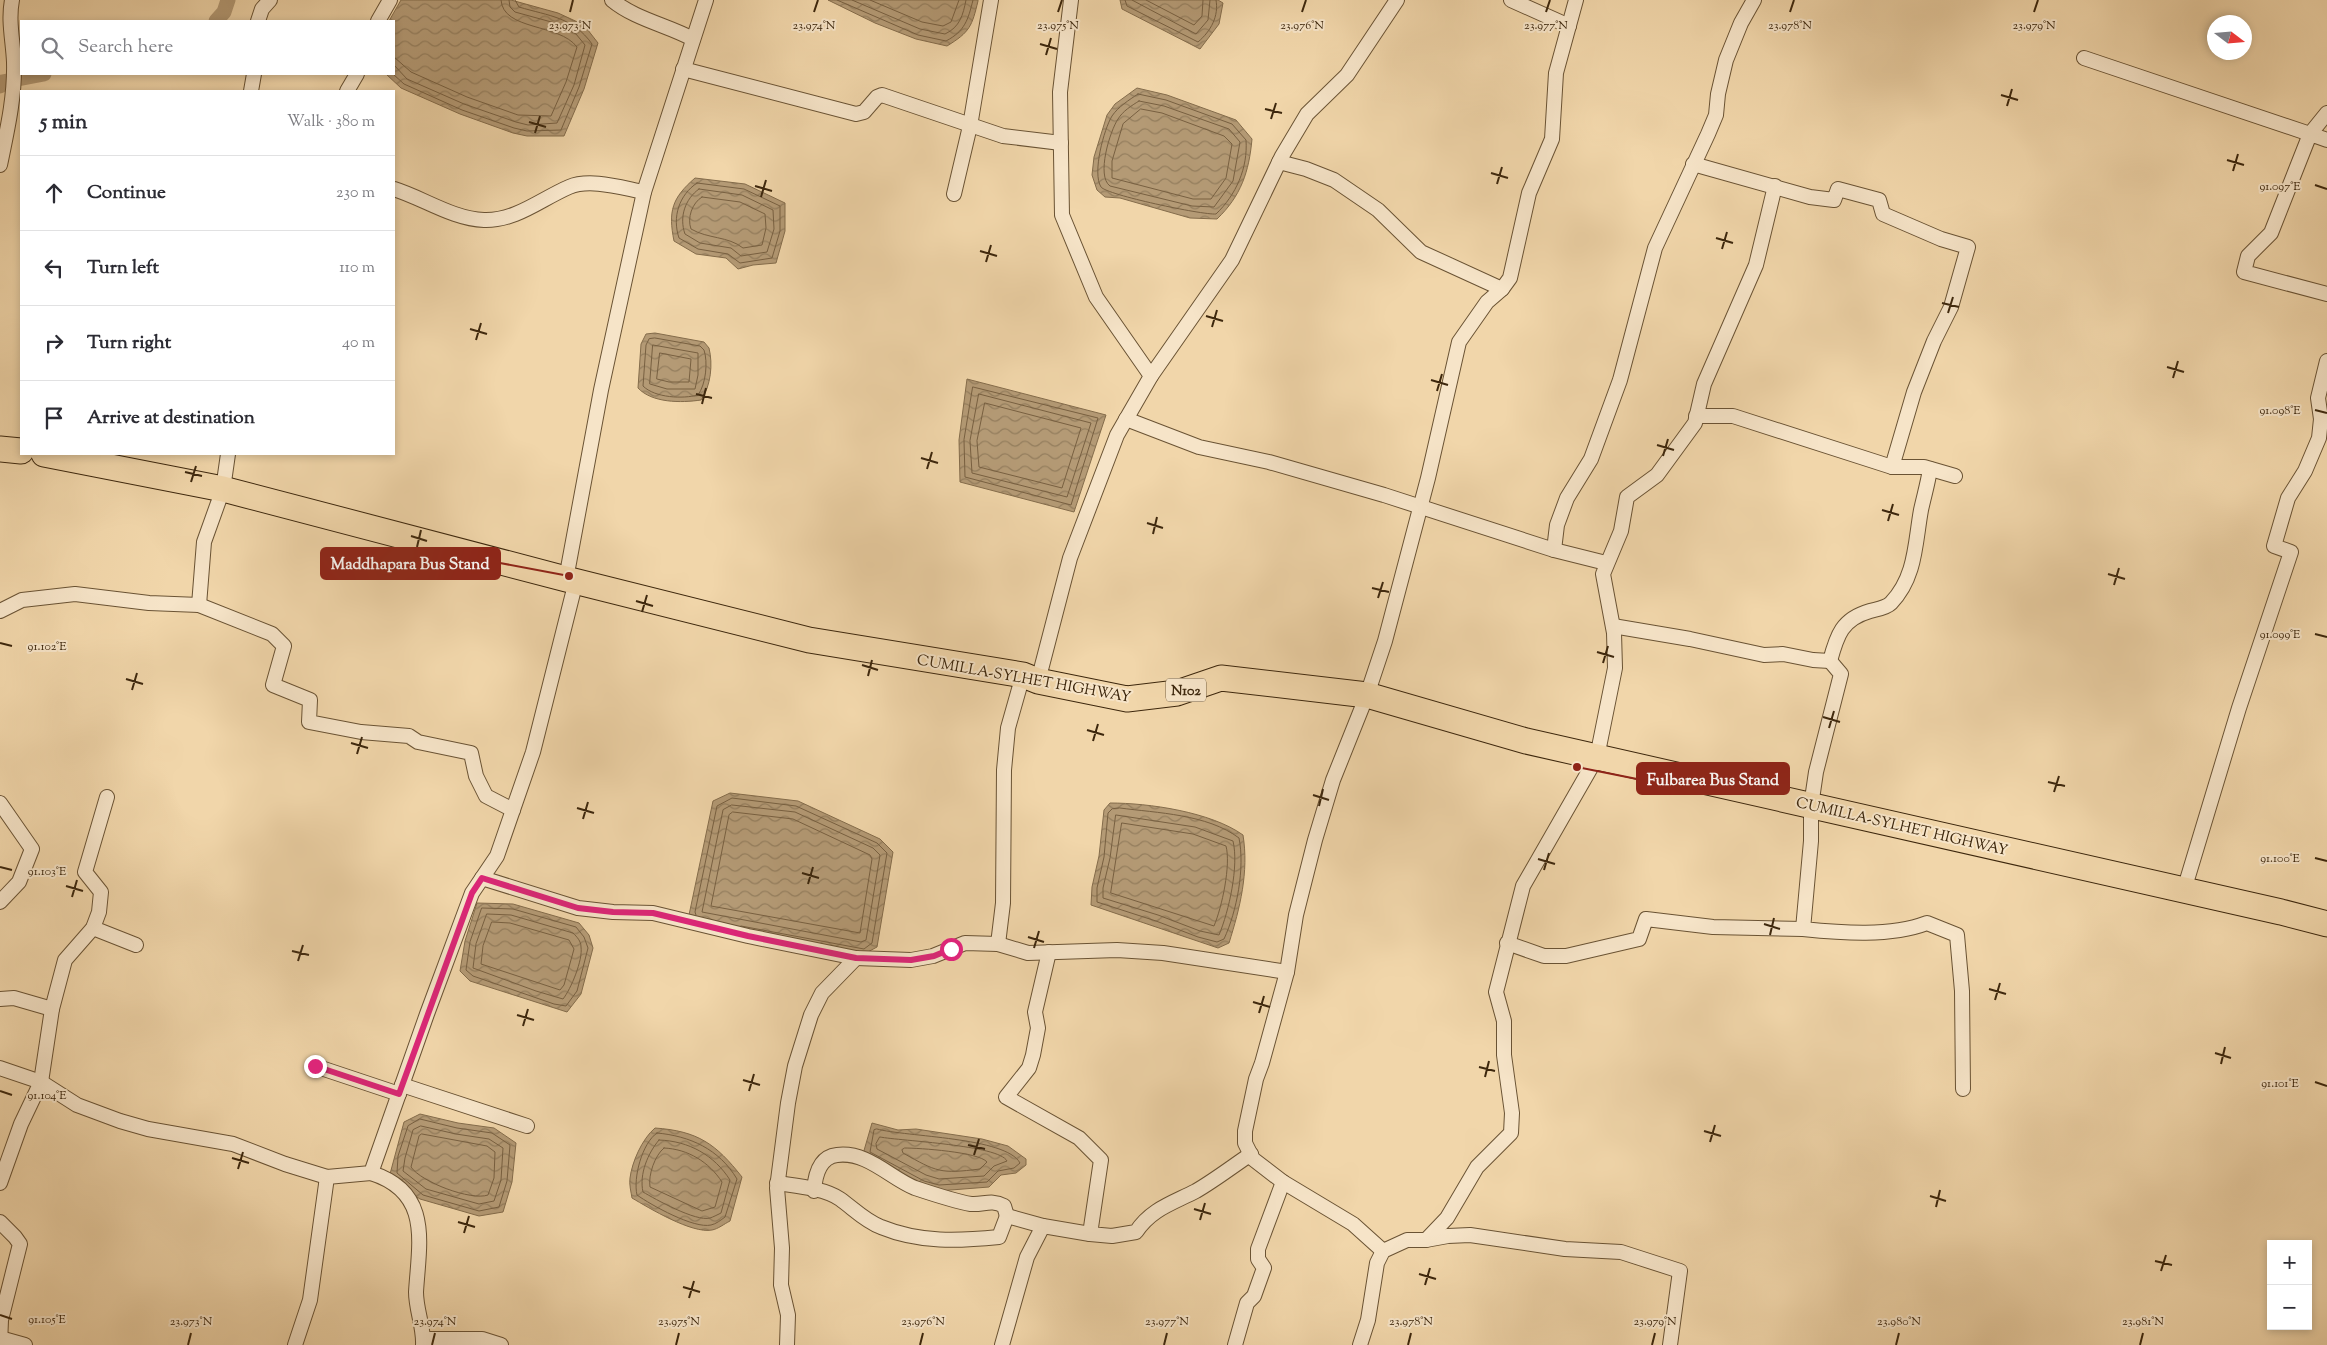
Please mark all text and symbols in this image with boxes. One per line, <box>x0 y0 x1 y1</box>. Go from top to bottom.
north arrow <box>2207 15 2252 60</box>
text: 23.973°N <box>549 17 592 35</box>
text: 23.974°N <box>793 17 836 35</box>
text: 23.975°N <box>1037 17 1079 35</box>
text: 23.976°N <box>1280 17 1324 35</box>
text: 23.977°N <box>1524 17 1568 35</box>
text: 23.978°N <box>1768 17 1812 35</box>
text: 23.979°N <box>2012 17 2056 35</box>
search box <box>20 20 395 75</box>
icon: search <box>38 34 66 62</box>
text: Search here <box>78 34 173 61</box>
text: 5 min <box>40 108 87 138</box>
text: Walk · 380 m <box>287 111 375 134</box>
text: 91.097°E <box>2259 178 2301 196</box>
icon: ahead <box>40 179 68 207</box>
text: Continue <box>87 180 166 207</box>
text: 230 m <box>336 182 375 205</box>
icon: left <box>40 254 68 282</box>
text: Turn left <box>87 255 159 282</box>
text: 110 m <box>339 257 375 280</box>
icon: right <box>40 329 68 357</box>
text: Turn right <box>87 330 171 357</box>
text: 40 m <box>342 332 375 355</box>
text: 91.098°E <box>2259 402 2301 420</box>
icon: arrive <box>40 404 68 432</box>
text: Arrive at destination <box>87 405 255 432</box>
callout: Maddhapara Bus Stand <box>321 548 500 579</box>
text: Maddhapara Bus Stand <box>331 554 490 577</box>
text: 91.099°E <box>2260 626 2301 644</box>
text: 91.102°E <box>28 638 67 656</box>
street label: CUMILLA-SYLHET HIGHWAY <box>915 650 1133 709</box>
road number: N102 <box>1166 678 1206 702</box>
callout: Fulbarea Bus Stand <box>1637 763 1789 794</box>
text: Fulbarea Bus Stand <box>1647 770 1780 793</box>
street label: CUMILLA-SYLHET HIGHWAY <box>1794 793 2010 862</box>
text: 91.100°E <box>2260 850 2301 868</box>
text: 91.103°E <box>28 863 67 881</box>
route start <box>940 938 963 961</box>
route end <box>304 1055 327 1078</box>
text: 91.101°E <box>2261 1075 2300 1093</box>
text: 91.104°E <box>28 1087 67 1105</box>
map controls <box>2267 1240 2312 1330</box>
button: + <box>2267 1240 2312 1285</box>
button: − <box>2267 1285 2312 1330</box>
text: 91.105°E <box>28 1311 67 1329</box>
text: 23.973°N <box>170 1313 213 1331</box>
text: 23.974°N <box>414 1313 457 1331</box>
text: 23.975°N <box>658 1313 700 1331</box>
text: 23.976°N <box>901 1313 945 1331</box>
text: 23.977°N <box>1145 1313 1189 1331</box>
text: 23.978°N <box>1389 1313 1433 1331</box>
text: 23.979°N <box>1633 1313 1677 1331</box>
text: 23.980°N <box>1877 1313 1921 1331</box>
text: 23.981°N <box>2122 1313 2164 1331</box>

